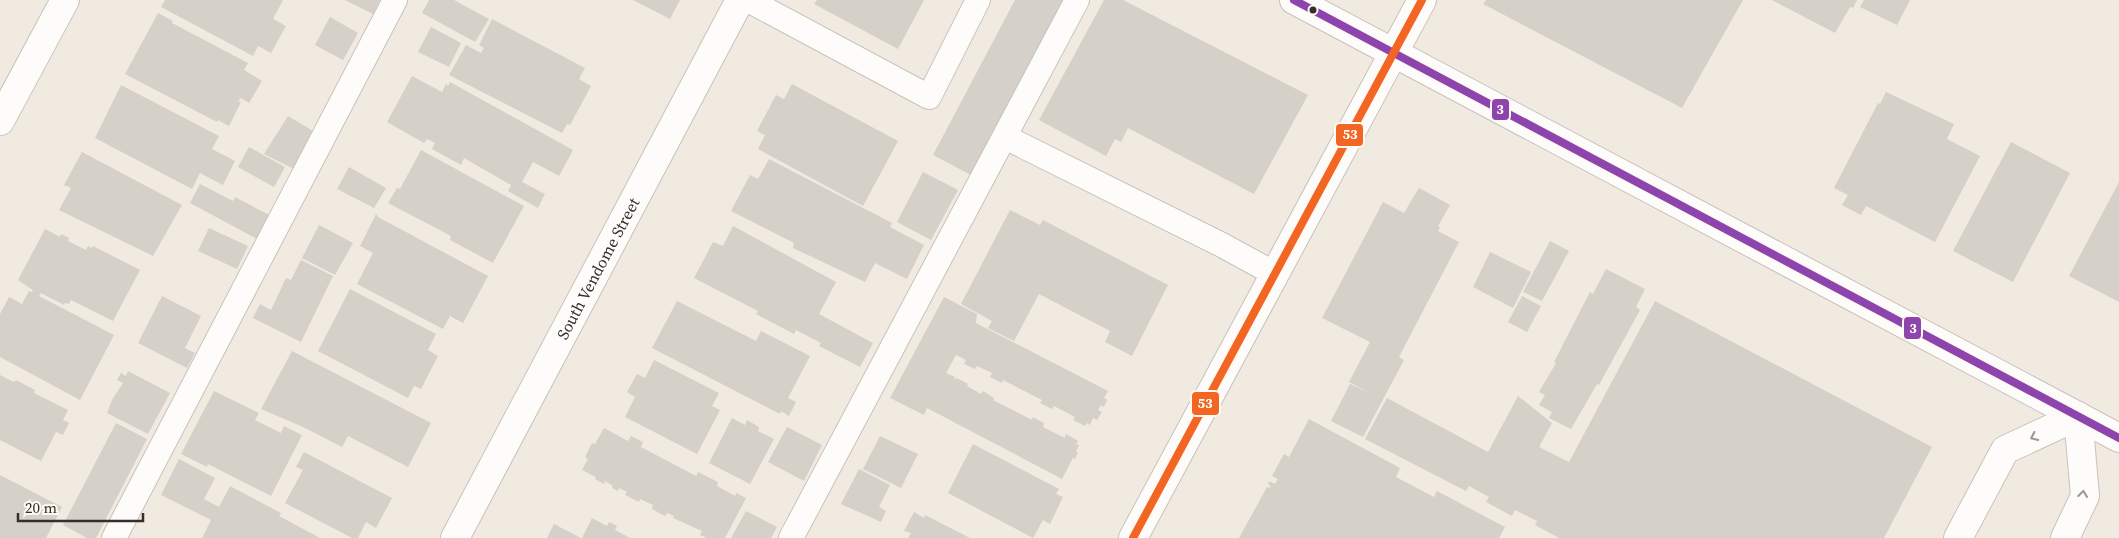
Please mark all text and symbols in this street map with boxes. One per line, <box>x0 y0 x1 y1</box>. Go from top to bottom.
unlabelled marker <box>1308 5 1318 15</box>
line badge: 3 <box>1491 98 1510 121</box>
text: 3 <box>1496 99 1504 119</box>
line badge: 53 <box>1335 123 1364 147</box>
text: 53 <box>1342 124 1358 144</box>
street label: South Vendome Street <box>551 193 645 343</box>
line badge: 3 <box>1903 316 1922 340</box>
text: 3 <box>1909 318 1917 338</box>
line badge: 53 <box>1191 391 1220 416</box>
text: 53 <box>1197 393 1213 413</box>
one-way arrow <box>2030 430 2039 441</box>
one-way arrow <box>2077 489 2088 497</box>
scale bar <box>18 490 142 522</box>
text: 20 m <box>25 497 57 518</box>

